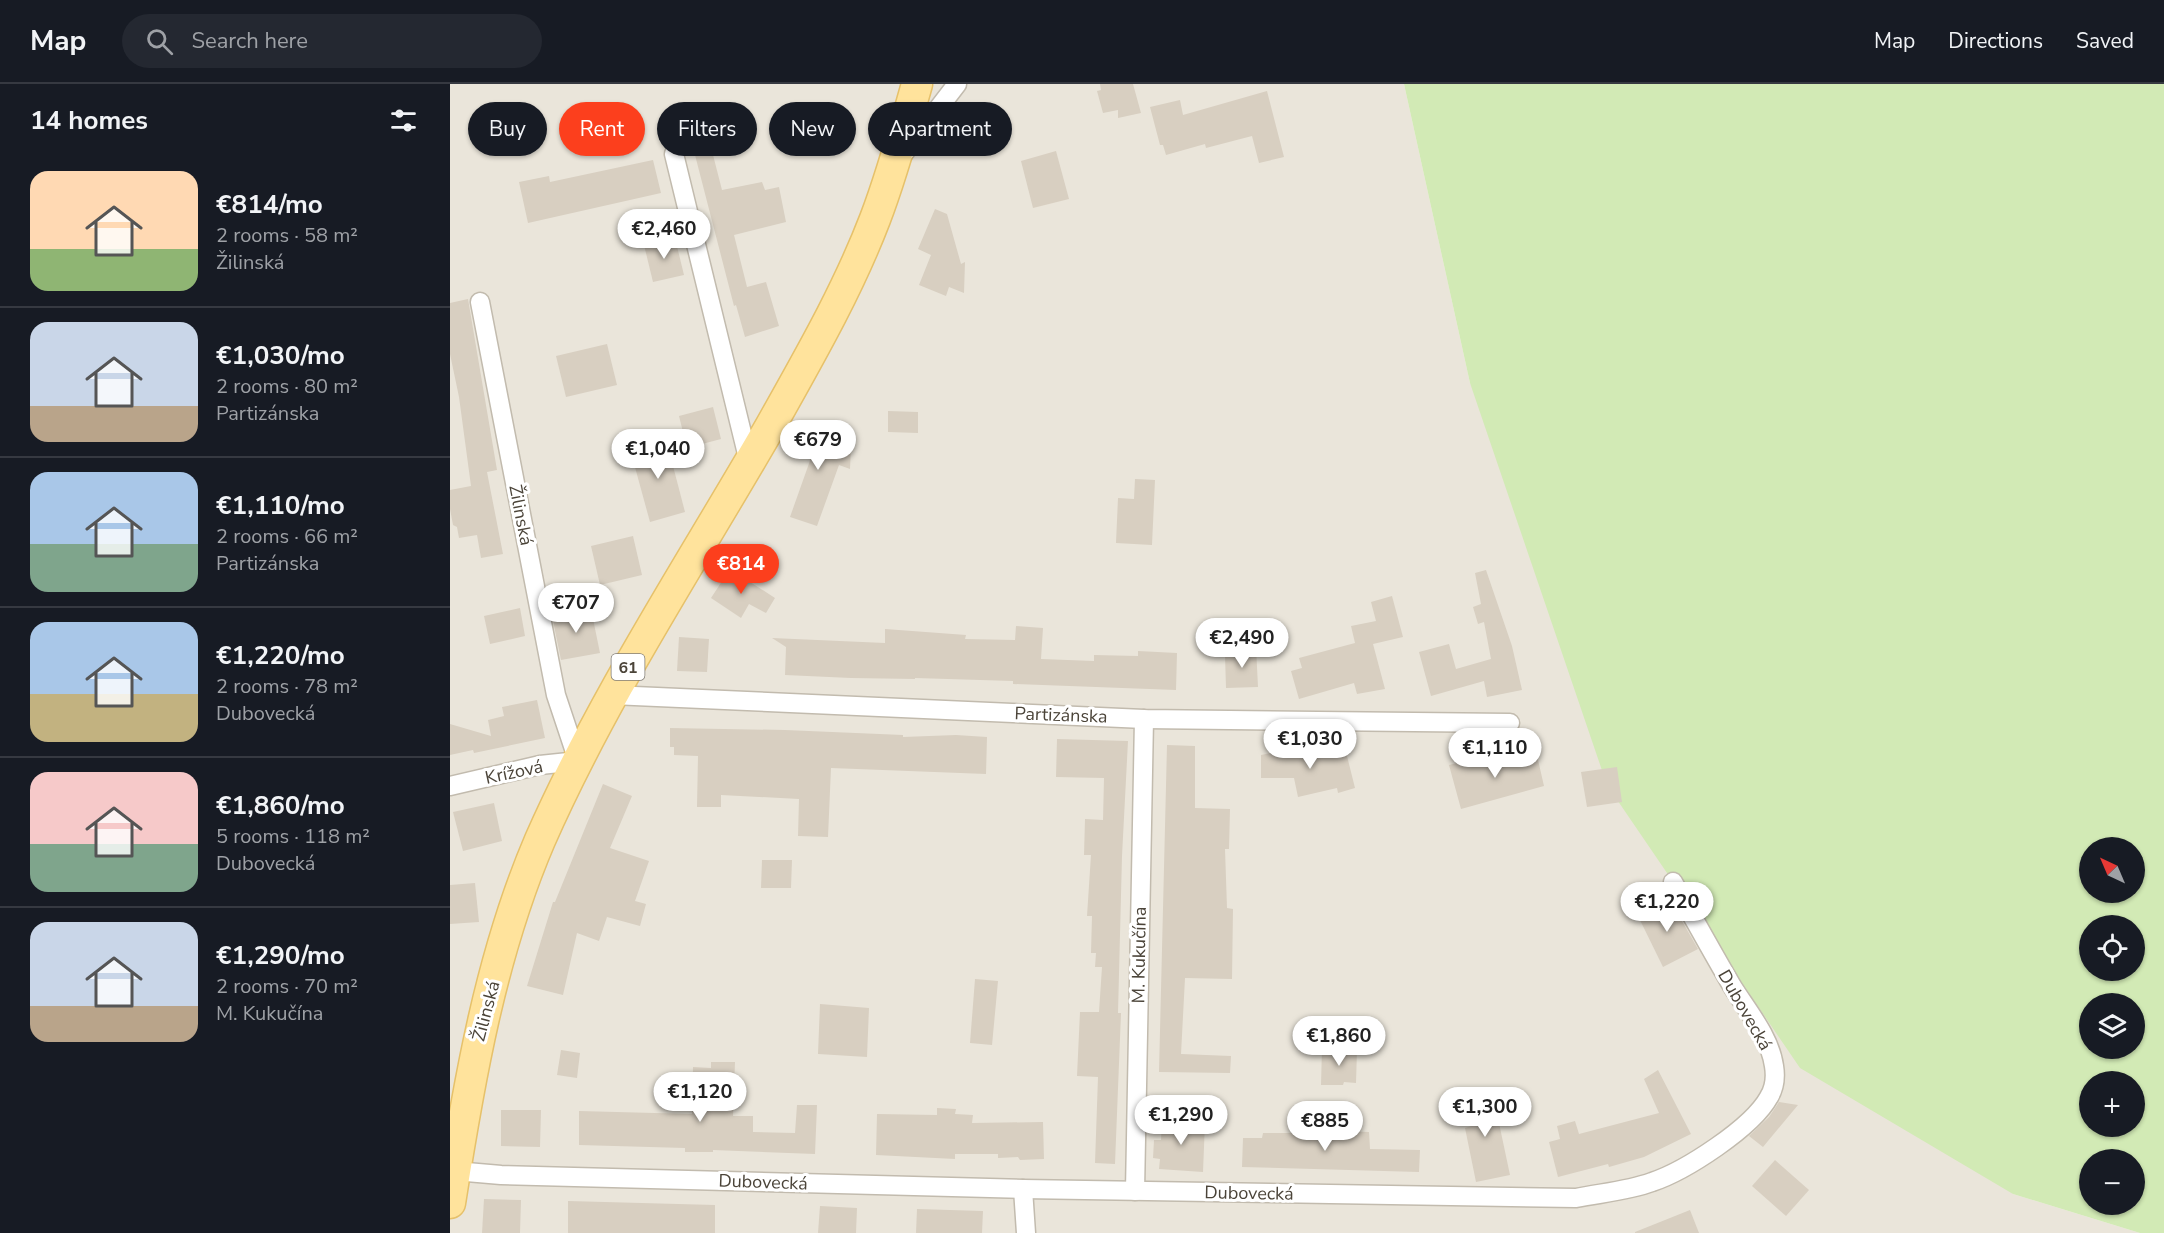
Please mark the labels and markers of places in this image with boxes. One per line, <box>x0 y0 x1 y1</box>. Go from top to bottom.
pin: €2,460 <box>615 209 713 260</box>
pin: €679 <box>782 420 854 471</box>
pin: €1,040 <box>609 429 707 480</box>
pin: €814 <box>705 544 777 595</box>
pin: €707 <box>540 583 612 634</box>
pin: €2,490 <box>1193 618 1291 669</box>
pin: €1,030 <box>1261 719 1359 770</box>
pin: €1,110 <box>1446 728 1544 779</box>
pin: €1,220 <box>1618 882 1716 933</box>
pin: €1,860 <box>1290 1016 1388 1067</box>
pin: €1,120 <box>651 1072 749 1123</box>
pin: €1,300 <box>1436 1087 1534 1138</box>
pin: €1,290 <box>1132 1095 1230 1146</box>
pin: €885 <box>1289 1101 1361 1152</box>

